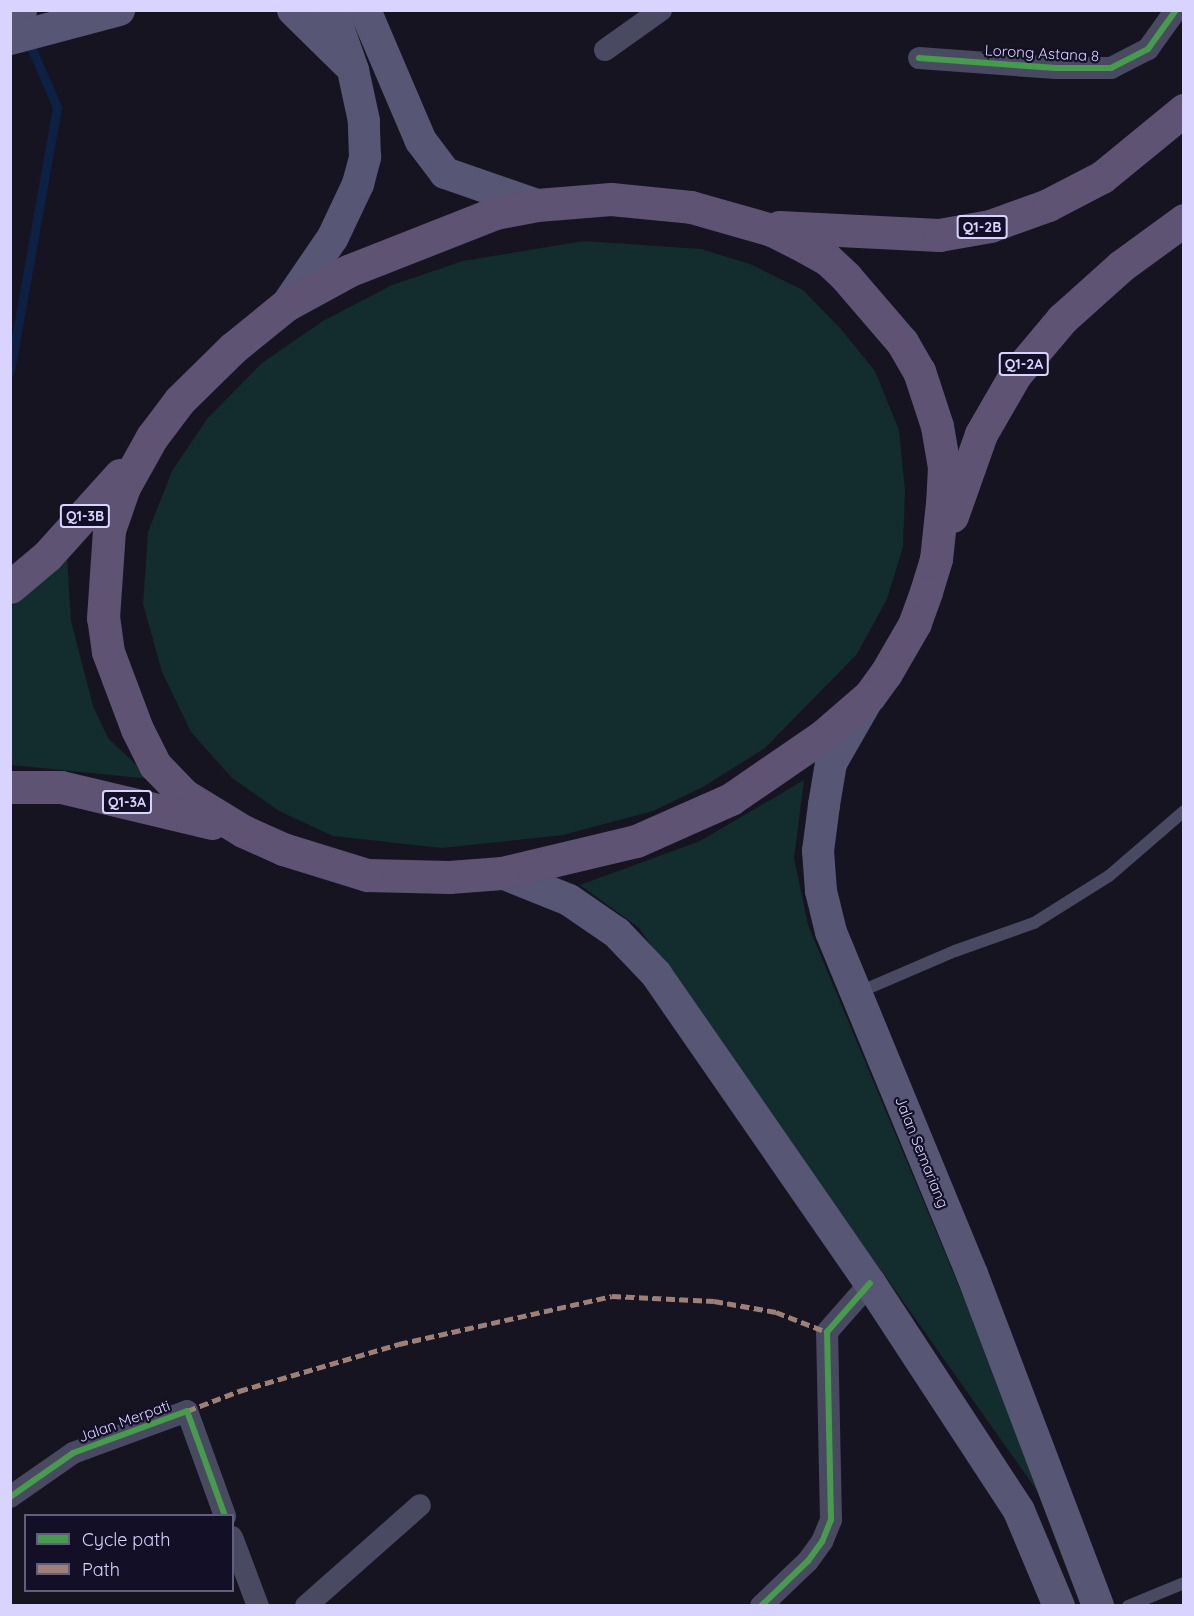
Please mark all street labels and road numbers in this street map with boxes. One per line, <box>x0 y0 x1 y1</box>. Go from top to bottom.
street label: Lorong Astana 8 <box>984 41 1100 65</box>
road number: Q1-2B <box>956 216 1008 238</box>
road number: Q1-2A <box>998 353 1050 375</box>
road number: Q1-3B <box>60 505 110 527</box>
road number: Q1-3A <box>102 791 152 813</box>
street label: Jalan Semariang <box>891 1094 953 1210</box>
street label: Jalan Merpati <box>76 1396 172 1446</box>

